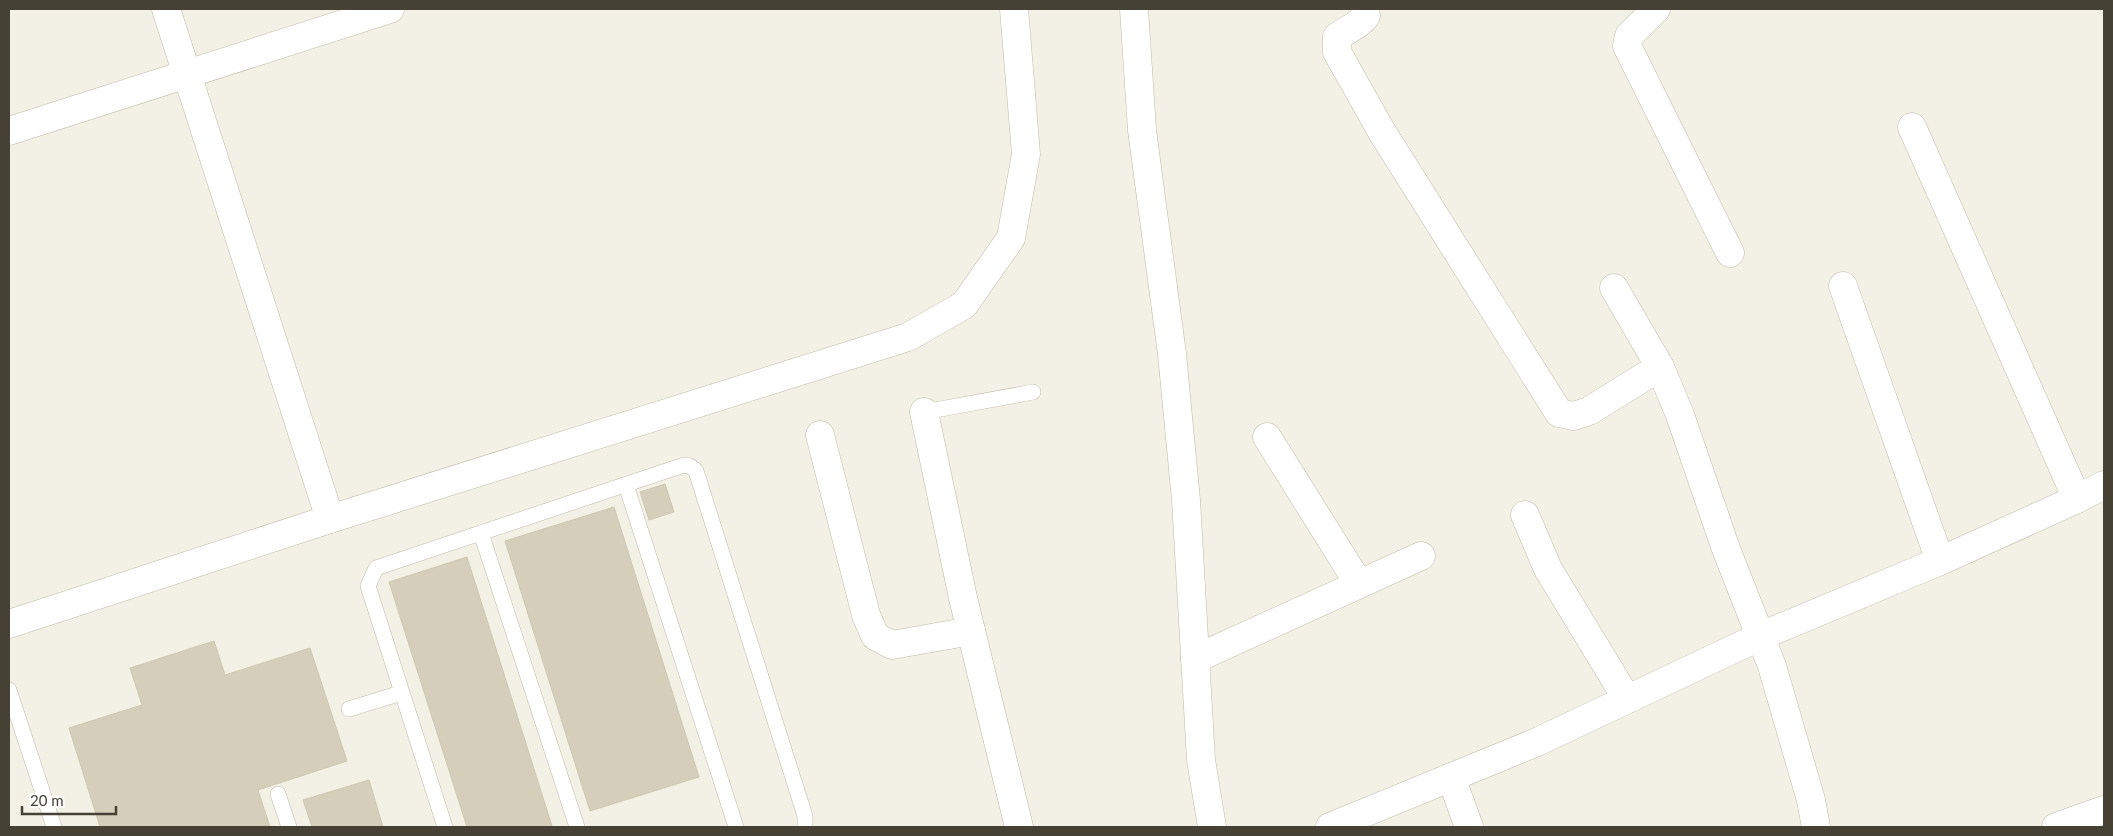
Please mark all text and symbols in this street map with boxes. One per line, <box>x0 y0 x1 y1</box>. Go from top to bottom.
scale bar <box>22 784 116 816</box>
text: 20 m <box>30 791 64 809</box>

